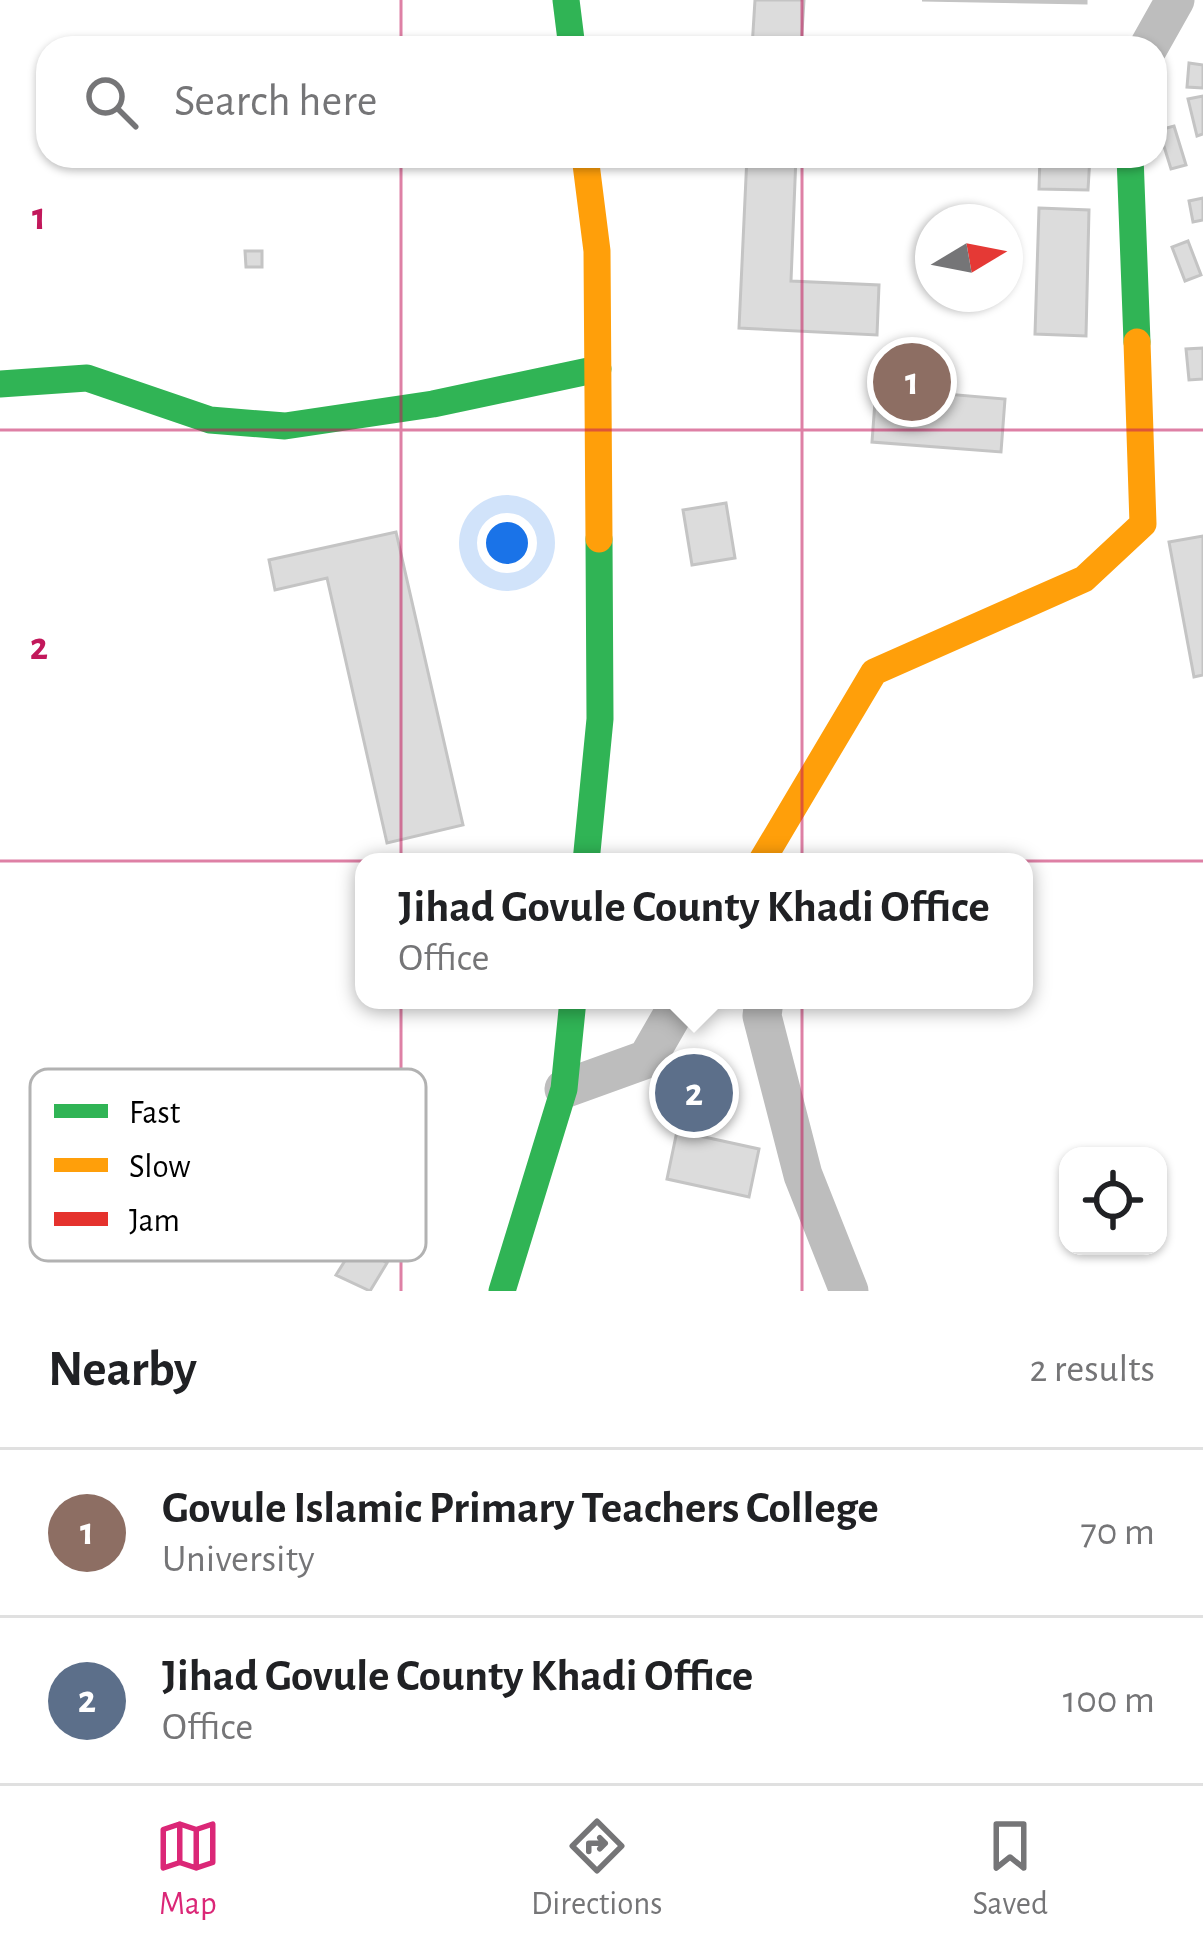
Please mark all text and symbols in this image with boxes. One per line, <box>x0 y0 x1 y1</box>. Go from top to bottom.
search box <box>36 36 1167 168</box>
icon: search <box>78 69 144 135</box>
text: Search here <box>174 79 377 124</box>
text: 1 <box>32 198 46 237</box>
north arrow <box>915 204 1023 312</box>
pin: 1 <box>873 337 951 427</box>
your location <box>477 513 537 573</box>
text: 2 <box>30 628 48 667</box>
popup <box>355 853 1033 1009</box>
text: Jihad Govule County Khadi Office <box>398 885 990 930</box>
text: Office <box>398 939 490 978</box>
pin: 2 <box>655 1048 733 1138</box>
legend <box>30 1069 426 1261</box>
text: Fast <box>129 1097 181 1130</box>
map controls <box>1059 1147 1167 1255</box>
button: locate <box>1059 1147 1167 1255</box>
text: Slow <box>129 1151 190 1184</box>
text: Jam <box>129 1205 180 1238</box>
text: Nearby <box>48 1344 197 1395</box>
text: 2 results <box>1029 1350 1155 1389</box>
text: Govule Islamic Primary Teachers College <box>162 1486 879 1531</box>
text: 1 <box>80 1513 94 1552</box>
text: 70 m <box>1081 1513 1155 1552</box>
text: University <box>162 1540 315 1579</box>
text: Jihad Govule County Khadi Office <box>162 1654 753 1699</box>
text: 2 <box>78 1681 96 1720</box>
text: 100 m <box>1063 1681 1155 1720</box>
text: Office <box>162 1708 253 1747</box>
tab: Map <box>155 1813 221 1925</box>
tab: Directions <box>531 1813 662 1925</box>
tab: Saved <box>972 1813 1048 1925</box>

